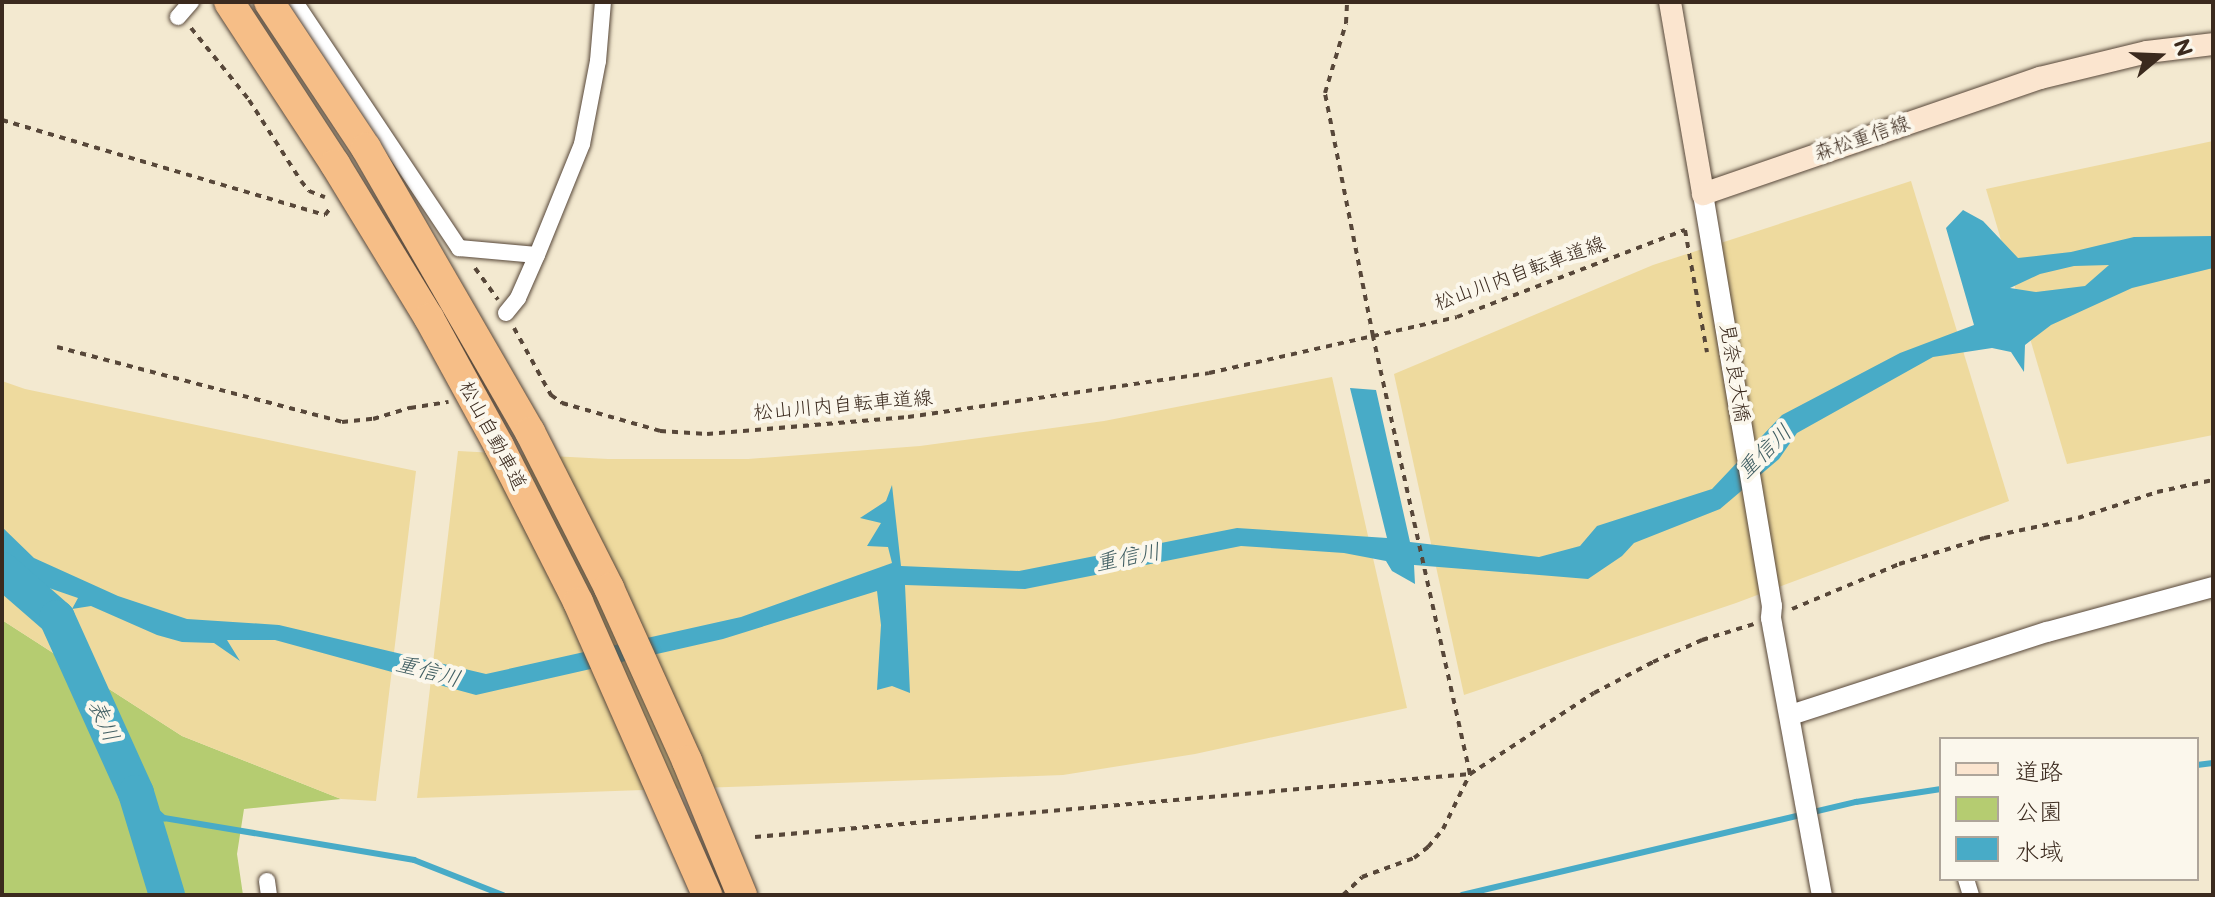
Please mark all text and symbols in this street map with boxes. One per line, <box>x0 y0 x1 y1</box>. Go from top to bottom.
north arrow <box>2119 16 2199 96</box>
text: N <box>2167 36 2198 60</box>
street label: 森松重信線 <box>1811 111 1913 167</box>
street label: 松山川内自転車道線 <box>1431 232 1609 316</box>
street label: 見奈良大橋 <box>1714 322 1754 424</box>
street label: 松山自動車道 <box>453 377 531 495</box>
street label: 松山川内自転車道線 <box>752 386 934 426</box>
water label: 重信川 <box>1732 420 1798 484</box>
water label: 重信川 <box>1093 539 1163 577</box>
water label: 重信川 <box>393 651 463 693</box>
water label: 表川 <box>82 696 124 746</box>
legend <box>1939 737 2199 881</box>
text: 道路 <box>2015 758 2063 787</box>
text: 公園 <box>2015 798 2063 827</box>
text: 水域 <box>2015 838 2063 867</box>

